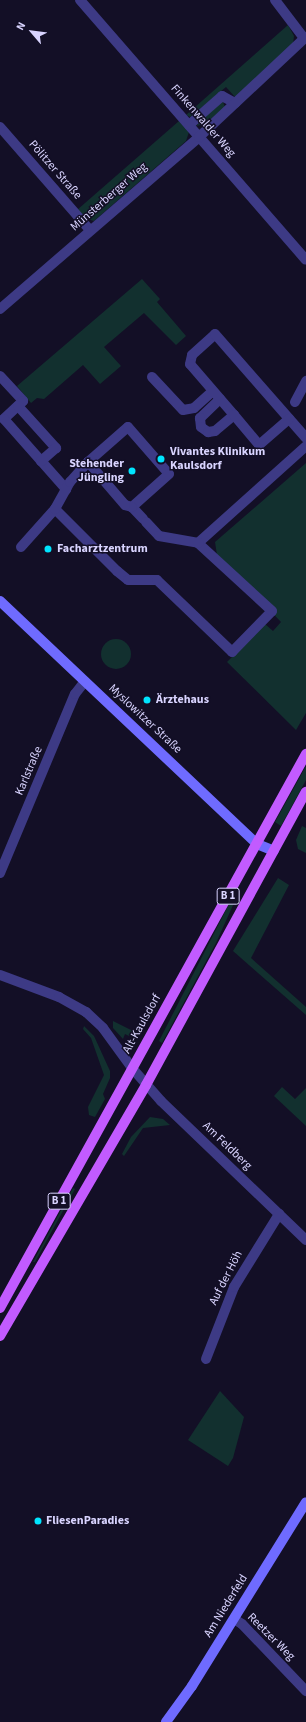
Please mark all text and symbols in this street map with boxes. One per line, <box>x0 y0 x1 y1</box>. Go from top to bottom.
north arrow <box>12 12 52 52</box>
text: N <box>13 19 29 33</box>
street label: Finkenwalder Weg <box>167 82 239 160</box>
street label: Pölitzer Straße <box>25 138 85 202</box>
street label: Münsterberger Weg <box>68 160 150 234</box>
place label: Vivantes Klinikum Kaulsdorf <box>170 445 265 473</box>
marker: Vivantes Klinikum Kaulsdorf <box>155 453 167 465</box>
place label: Stehender Jüngling <box>69 457 124 485</box>
marker: Stehender Jüngling <box>127 466 137 476</box>
place label: Facharztzentrum <box>57 542 148 556</box>
marker: Facharztzentrum <box>42 543 54 555</box>
street label: Myslowitzer Straße <box>105 681 185 757</box>
place label: Ärztehaus <box>156 693 209 707</box>
marker: Ärztehaus <box>141 694 153 706</box>
street label: Karlstraße <box>12 744 46 798</box>
road number: B 1 <box>216 887 240 905</box>
street label: Alt-Kaulsdorf <box>120 992 164 1056</box>
street label: Am Feldberg <box>199 1119 255 1173</box>
road number: B 1 <box>47 1192 71 1210</box>
street label: Auf der Höh <box>206 1248 246 1308</box>
place label: FliesenParadies <box>46 1514 129 1528</box>
marker: FliesenParadies <box>33 1516 43 1526</box>
street label: Am Niederfeld <box>201 1572 251 1640</box>
street label: Reetzer Weg <box>244 1610 298 1664</box>

